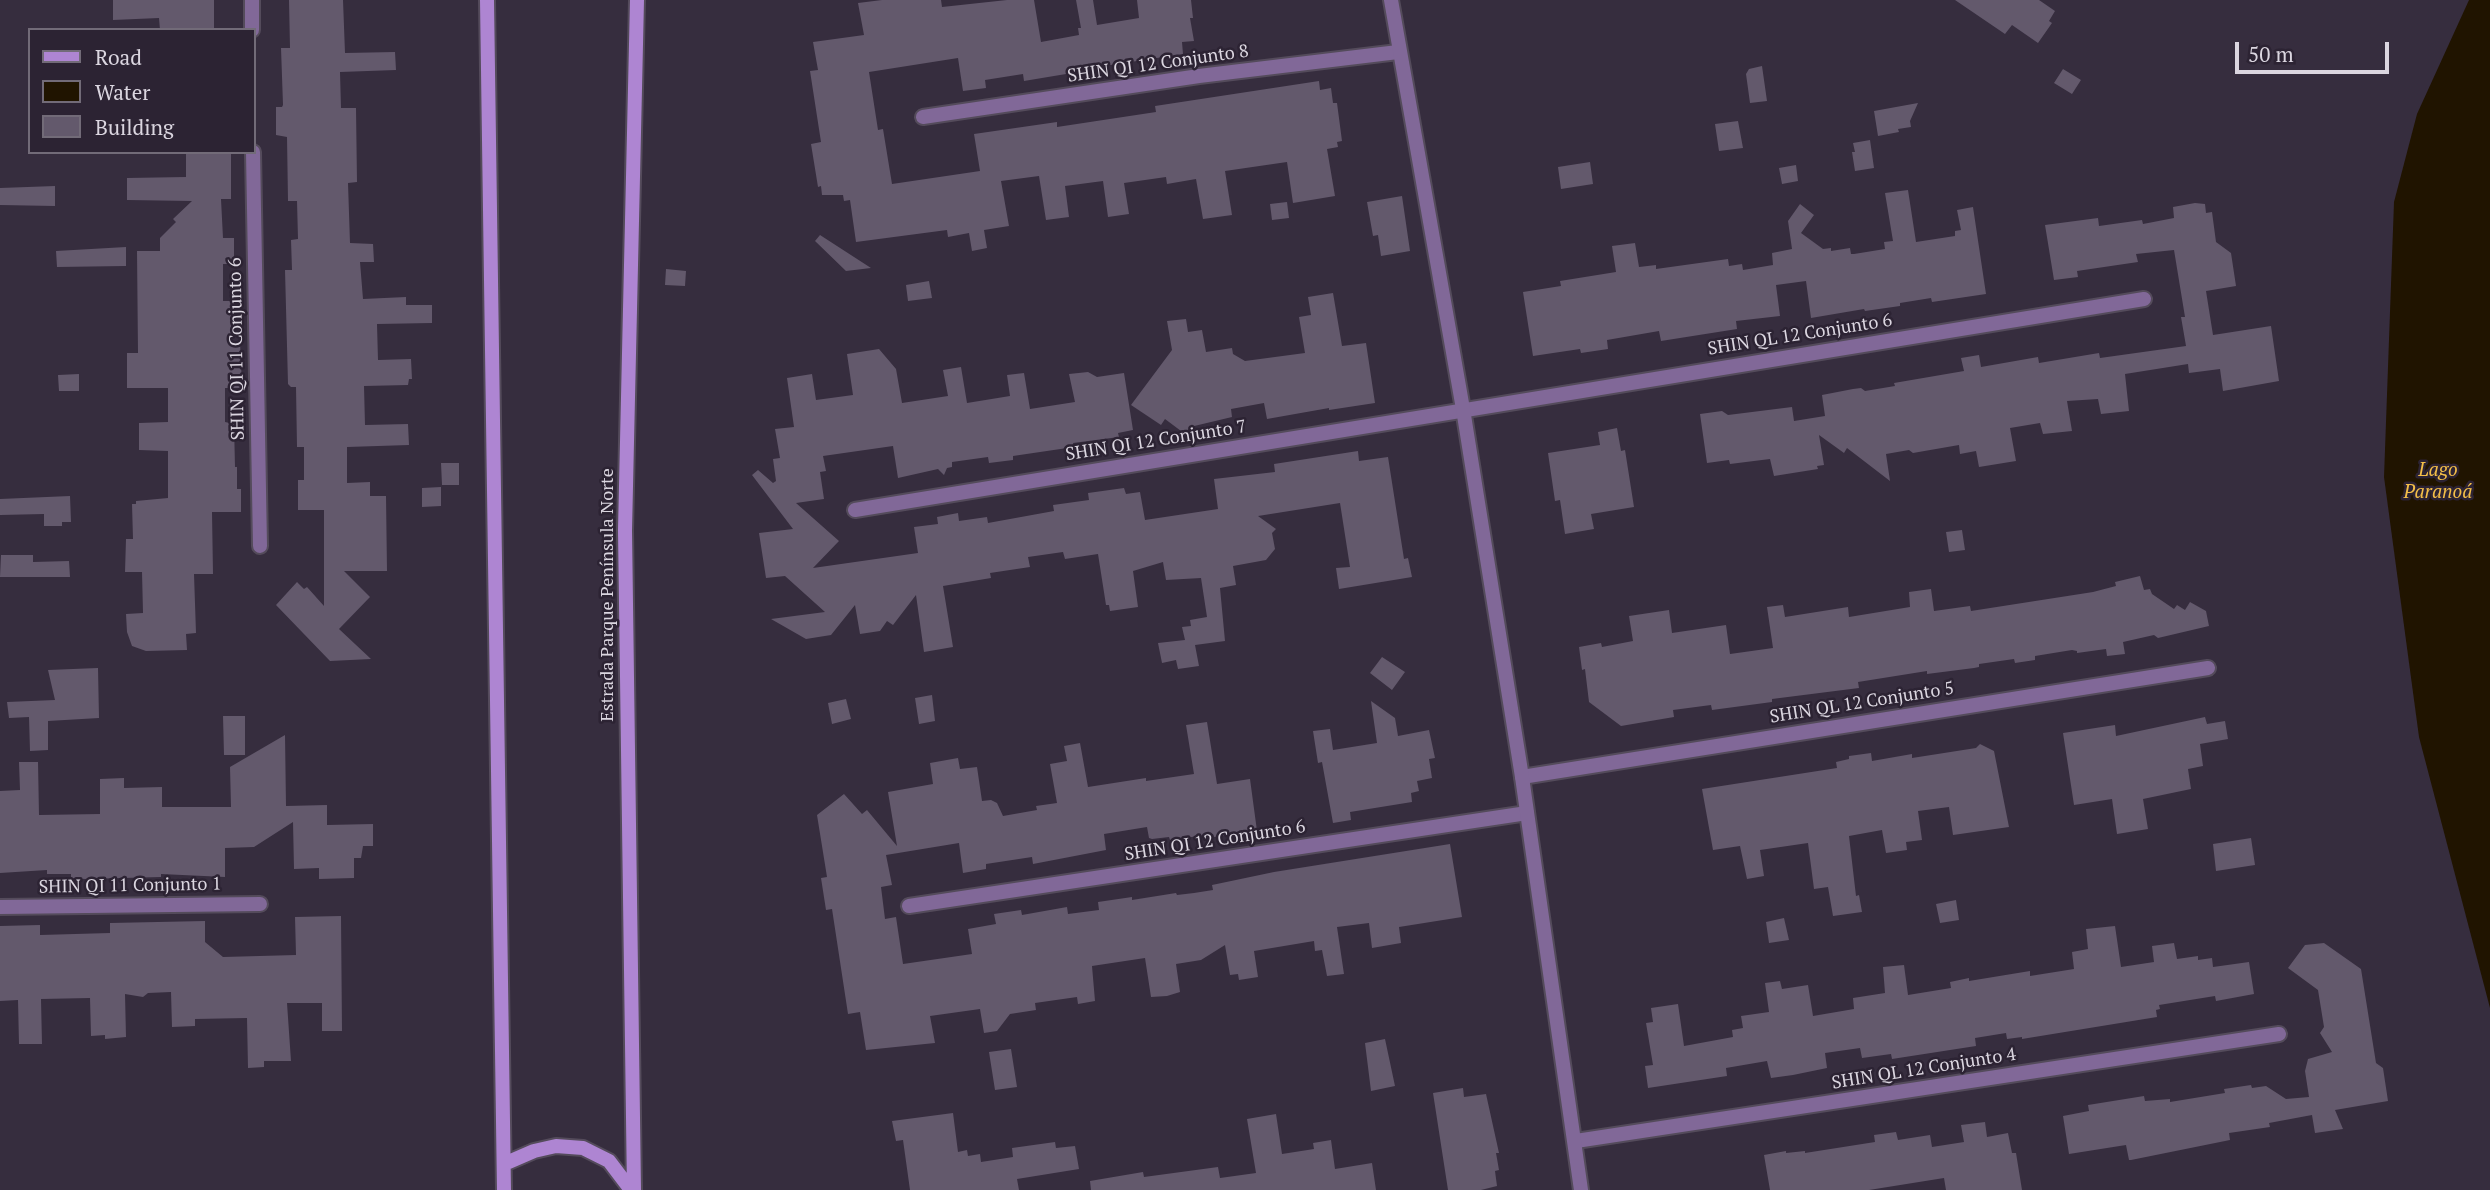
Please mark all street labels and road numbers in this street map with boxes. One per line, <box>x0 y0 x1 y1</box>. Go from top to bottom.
street label: SHIN QI 12 Conjunto 8 <box>1066 41 1250 87</box>
street label: SHIN QI 11 Conjunto 6 <box>225 257 249 441</box>
street label: SHIN QL 12 Conjunto 6 <box>1706 310 1894 360</box>
street label: SHIN QI 12 Conjunto 7 <box>1064 416 1248 466</box>
street label: Estrada Parque Península Norte <box>597 468 619 722</box>
street label: SHIN QL 12 Conjunto 5 <box>1768 678 1956 728</box>
street label: SHIN QI 12 Conjunto 6 <box>1123 816 1307 866</box>
street label: SHIN QI 11 Conjunto 1 <box>38 874 222 898</box>
street label: SHIN QL 12 Conjunto 4 <box>1830 1044 2018 1094</box>

